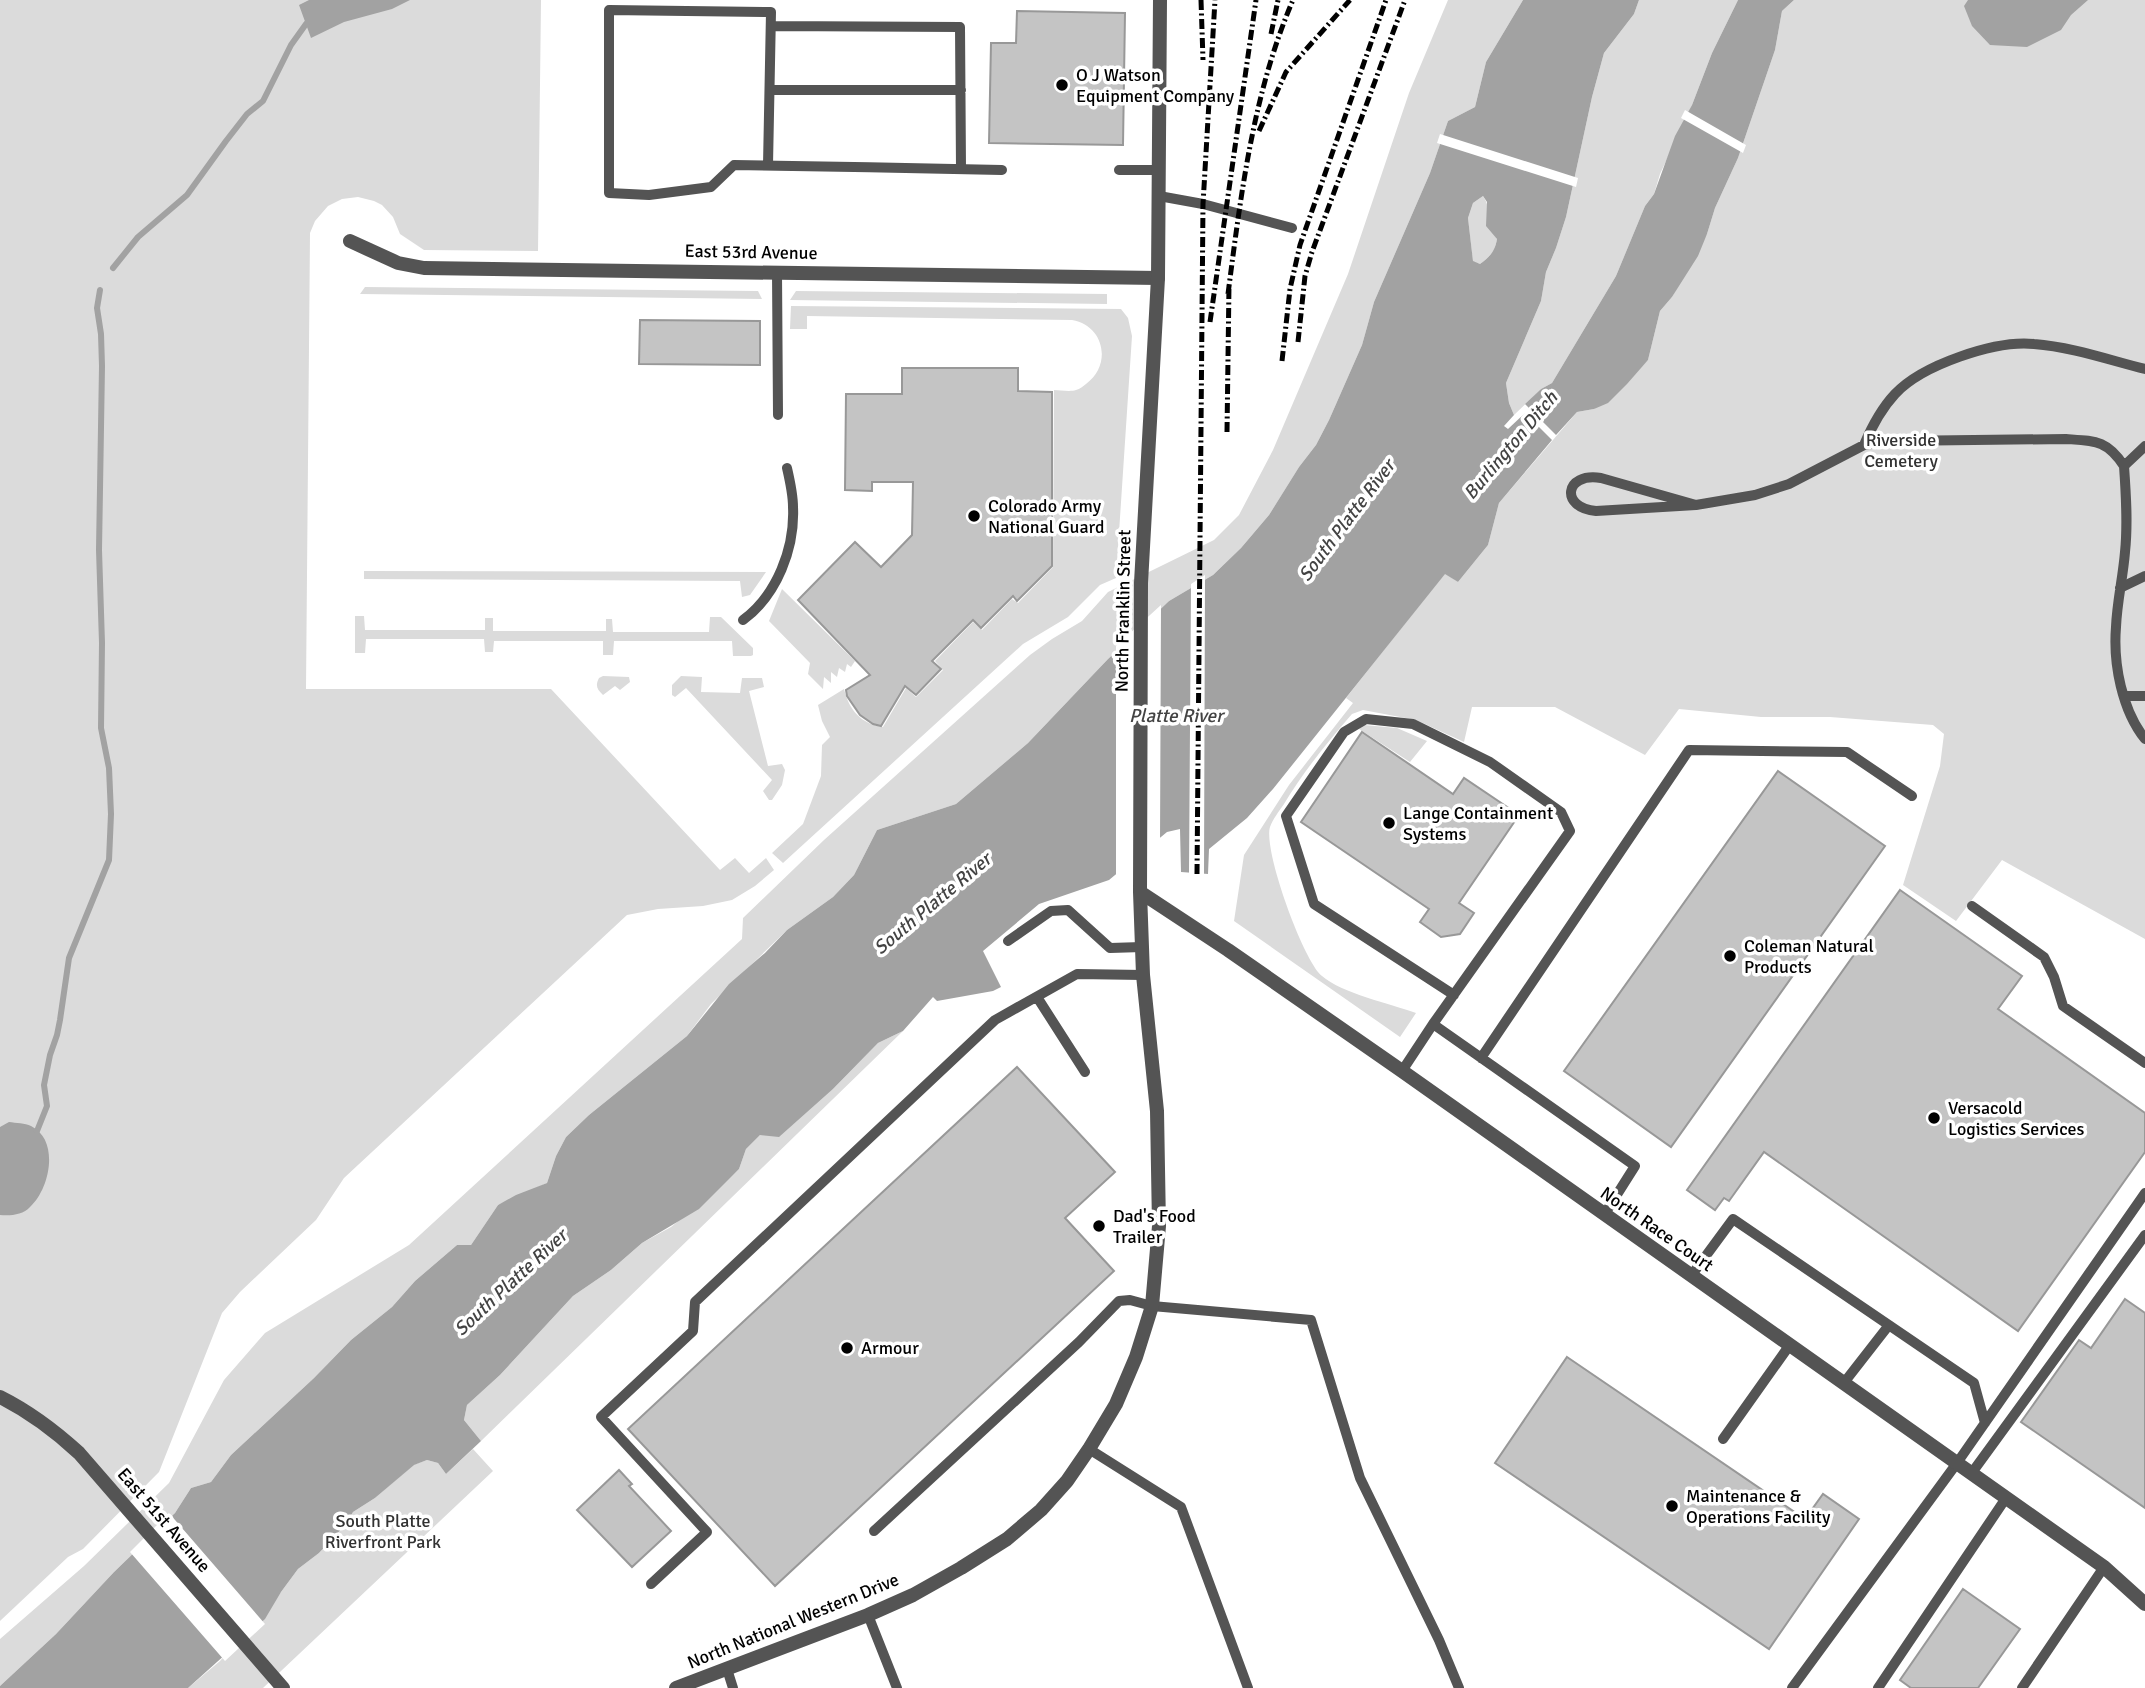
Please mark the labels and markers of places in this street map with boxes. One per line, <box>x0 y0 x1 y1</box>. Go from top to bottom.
place label: O J Watson Equipment Company <box>1076 64 1235 107</box>
marker: O J Watson Equipment Company <box>1054 77 1070 93</box>
place label: Colorado Army National Guard <box>988 495 1105 538</box>
marker: Colorado Army National Guard <box>966 508 982 524</box>
place label: Lange Containment Systems <box>1403 802 1553 845</box>
marker: Lange Containment Systems <box>1381 815 1397 831</box>
place label: Coleman Natural Products <box>1744 935 1874 978</box>
marker: Coleman Natural Products <box>1722 948 1738 964</box>
place label: Versacold Logistics Services <box>1948 1097 2085 1140</box>
marker: Versacold Logistics Services <box>1926 1110 1942 1126</box>
place label: Dad's Food Trailer <box>1113 1205 1196 1248</box>
marker: Dad's Food Trailer <box>1091 1218 1107 1234</box>
place label: Armour <box>861 1337 919 1359</box>
marker: Armour <box>839 1340 855 1356</box>
place label: Maintenance & Operations Facility <box>1686 1485 1831 1528</box>
marker: Maintenance & Operations Facility <box>1664 1498 1680 1514</box>

